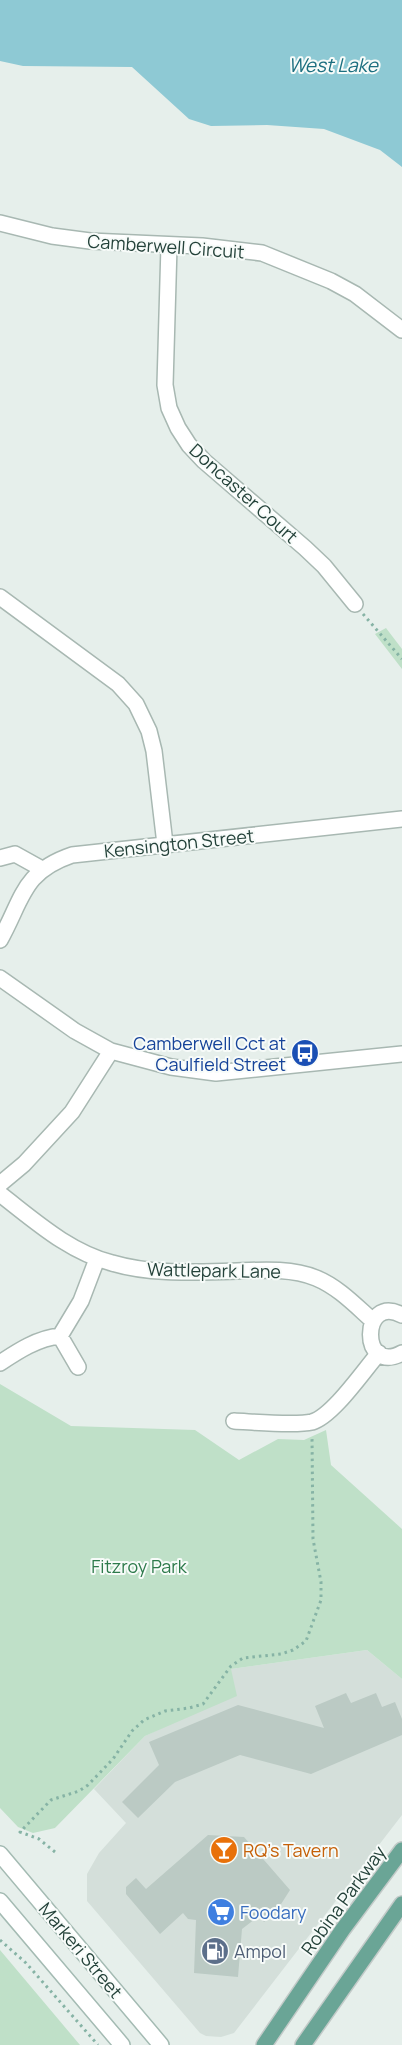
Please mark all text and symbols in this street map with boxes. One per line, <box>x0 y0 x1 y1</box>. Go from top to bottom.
water label: West Lake <box>288 52 380 78</box>
street label: Camberwell Circuit <box>87 229 245 263</box>
street label: Doncaster Court <box>185 438 303 548</box>
street label: Kensington Street <box>103 823 255 863</box>
place label: Camberwell Cct at Caulfield Street <box>133 1031 286 1076</box>
bus stop icon: Camberwell Cct at Caulfield Street <box>290 1038 320 1068</box>
street label: Wattlepark Lane <box>147 1257 281 1283</box>
park label: Fitzroy Park <box>91 1554 188 1578</box>
bar icon: RQ's Tavern <box>209 1835 239 1865</box>
place label: RQ's Tavern <box>243 1838 339 1862</box>
street label: Robina Parkway <box>295 1840 391 1959</box>
street label: Markeri Street <box>34 1897 128 2003</box>
supermarket icon: Foodary <box>206 1897 236 1927</box>
place label: Foodary <box>240 1900 307 1924</box>
fuel station icon: Ampol <box>200 1936 230 1966</box>
place label: Ampol <box>234 1939 286 1963</box>

